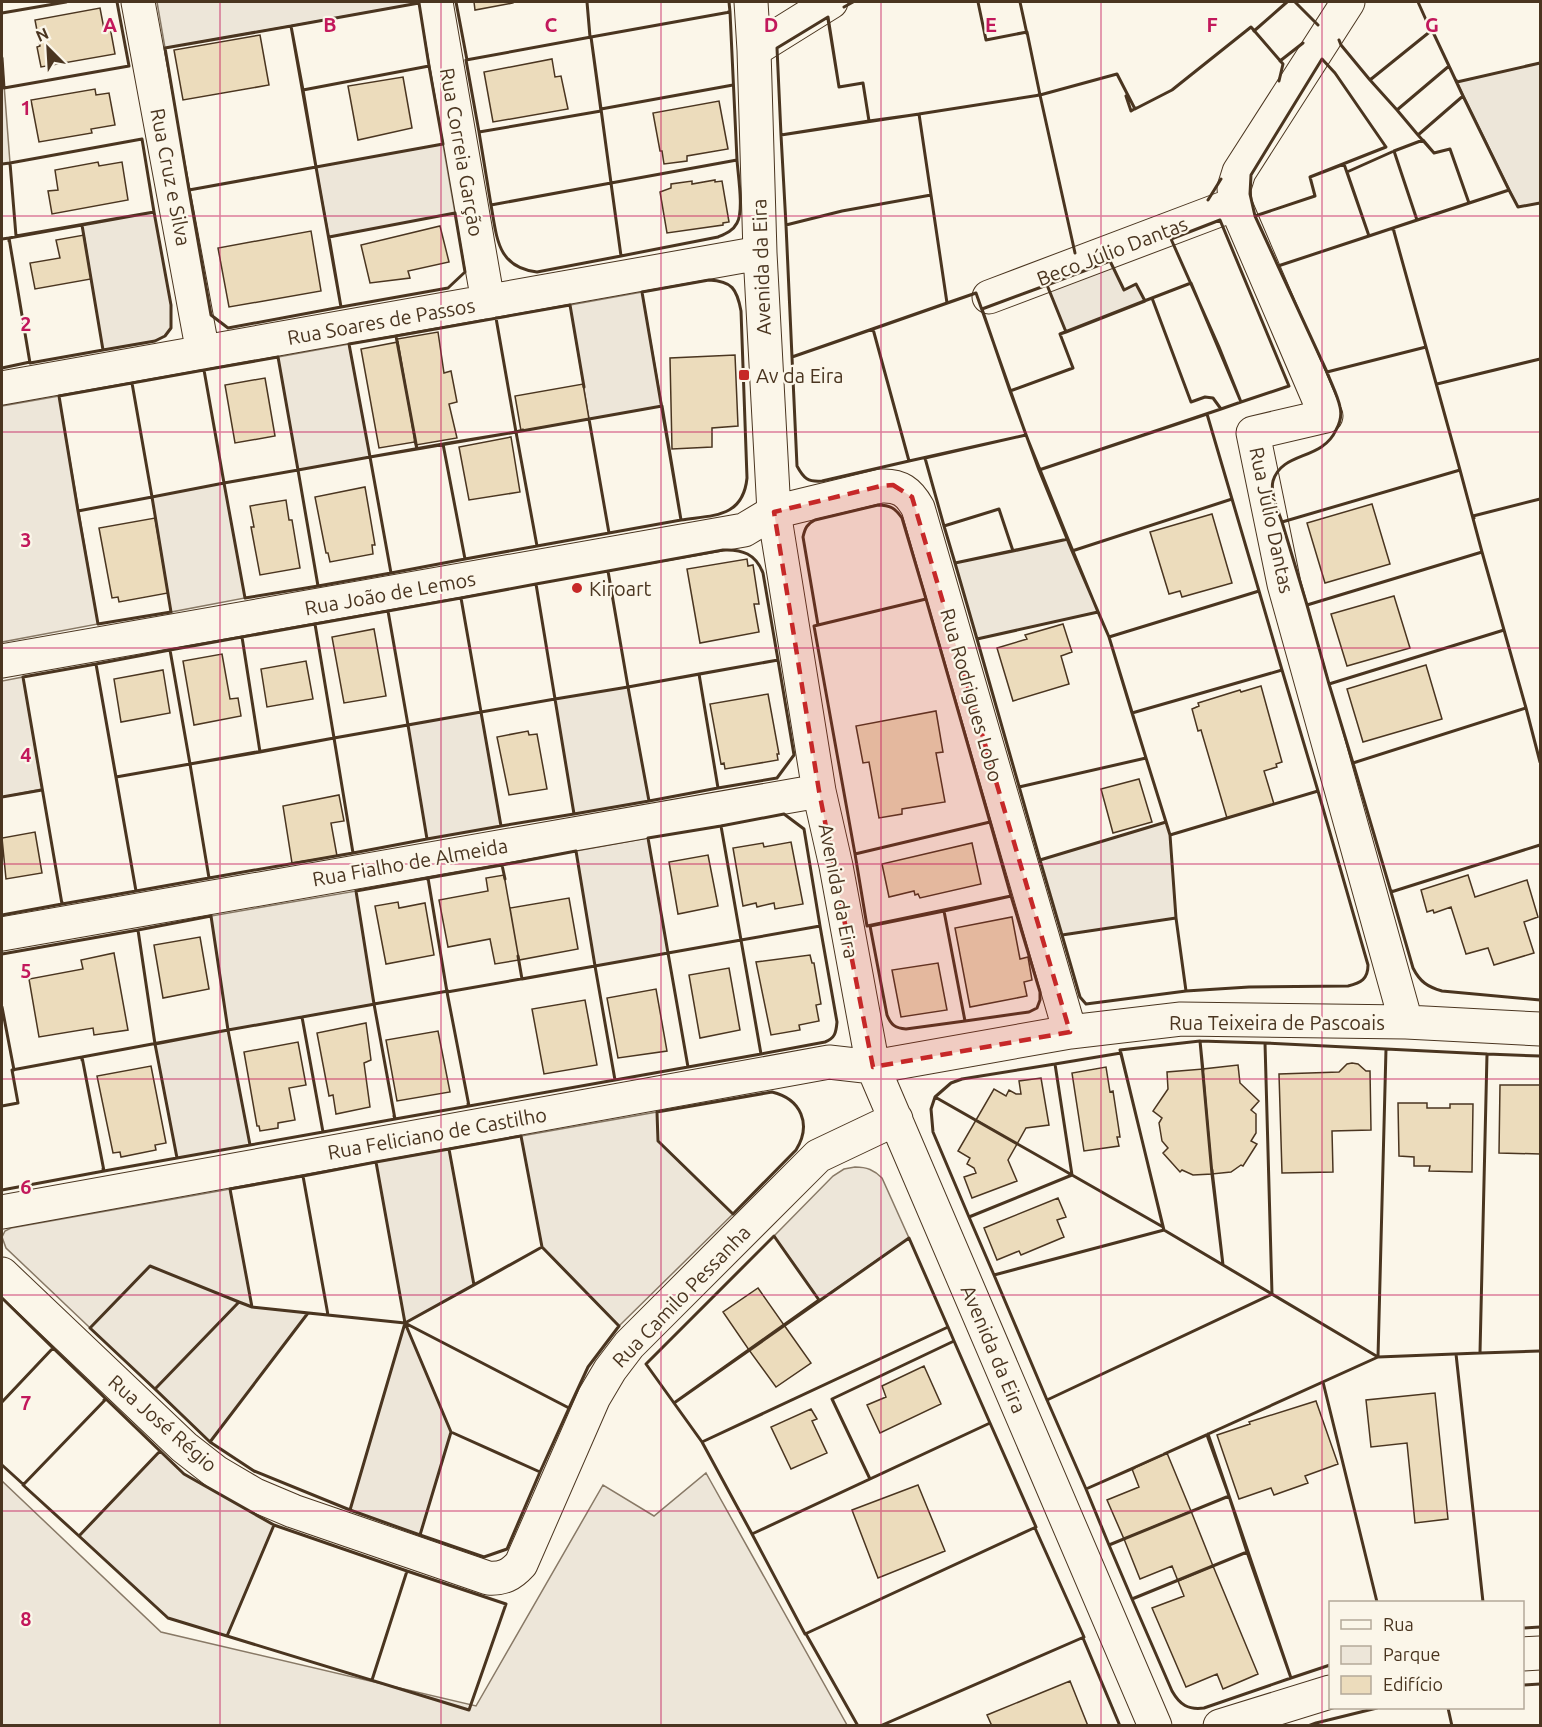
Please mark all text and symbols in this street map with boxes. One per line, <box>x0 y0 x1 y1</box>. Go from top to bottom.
text: A <box>103 13 117 36</box>
text: B <box>323 13 337 36</box>
text: C <box>545 13 558 36</box>
text: D <box>764 13 778 36</box>
text: E <box>985 13 997 36</box>
text: F <box>1206 13 1218 36</box>
text: G <box>1425 13 1439 36</box>
north arrow <box>18 18 78 78</box>
text: N <box>33 24 51 45</box>
street label: Rua Correia Garção <box>436 66 488 238</box>
text: 1 <box>20 96 32 119</box>
street label: Rua Cruz e Silva <box>146 106 196 248</box>
street label: Avenida da Eira <box>747 198 775 336</box>
street label: Beco Júlio Dantas <box>1033 212 1191 290</box>
street label: Rua Soares de Passos <box>285 293 477 349</box>
text: 2 <box>20 312 32 335</box>
place label: Av da Eira <box>756 364 844 387</box>
marker: Av da Eira <box>737 368 751 382</box>
street label: Rua Júlio Dantas <box>1245 445 1299 595</box>
text: 3 <box>20 528 32 551</box>
street label: Rua João de Lemos <box>303 567 477 619</box>
place label: Kiroart <box>589 577 652 600</box>
marker: Kiroart <box>570 581 584 595</box>
street label: Rua Rodrigues Lobo <box>936 606 1008 784</box>
text: 4 <box>20 743 32 766</box>
street label: Avenida da Eira <box>815 822 863 960</box>
street label: Rua Fialho de Almeida <box>310 833 510 891</box>
text: 5 <box>20 959 32 982</box>
street label: Rua Teixeira de Pascoais <box>1169 1011 1385 1034</box>
street label: Rua Feliciano de Castilho <box>326 1102 548 1164</box>
text: 6 <box>20 1175 32 1198</box>
street label: Rua Camilo Pessanha <box>607 1220 755 1372</box>
street label: Avenida da Eira <box>957 1282 1031 1416</box>
street label: Rua José Régio <box>104 1370 222 1476</box>
text: 7 <box>20 1391 32 1414</box>
legend <box>1329 1601 1524 1709</box>
text: 8 <box>20 1607 32 1630</box>
text: Rua <box>1383 1614 1414 1634</box>
text: Parque <box>1383 1644 1440 1664</box>
text: Edifício <box>1383 1674 1443 1694</box>

